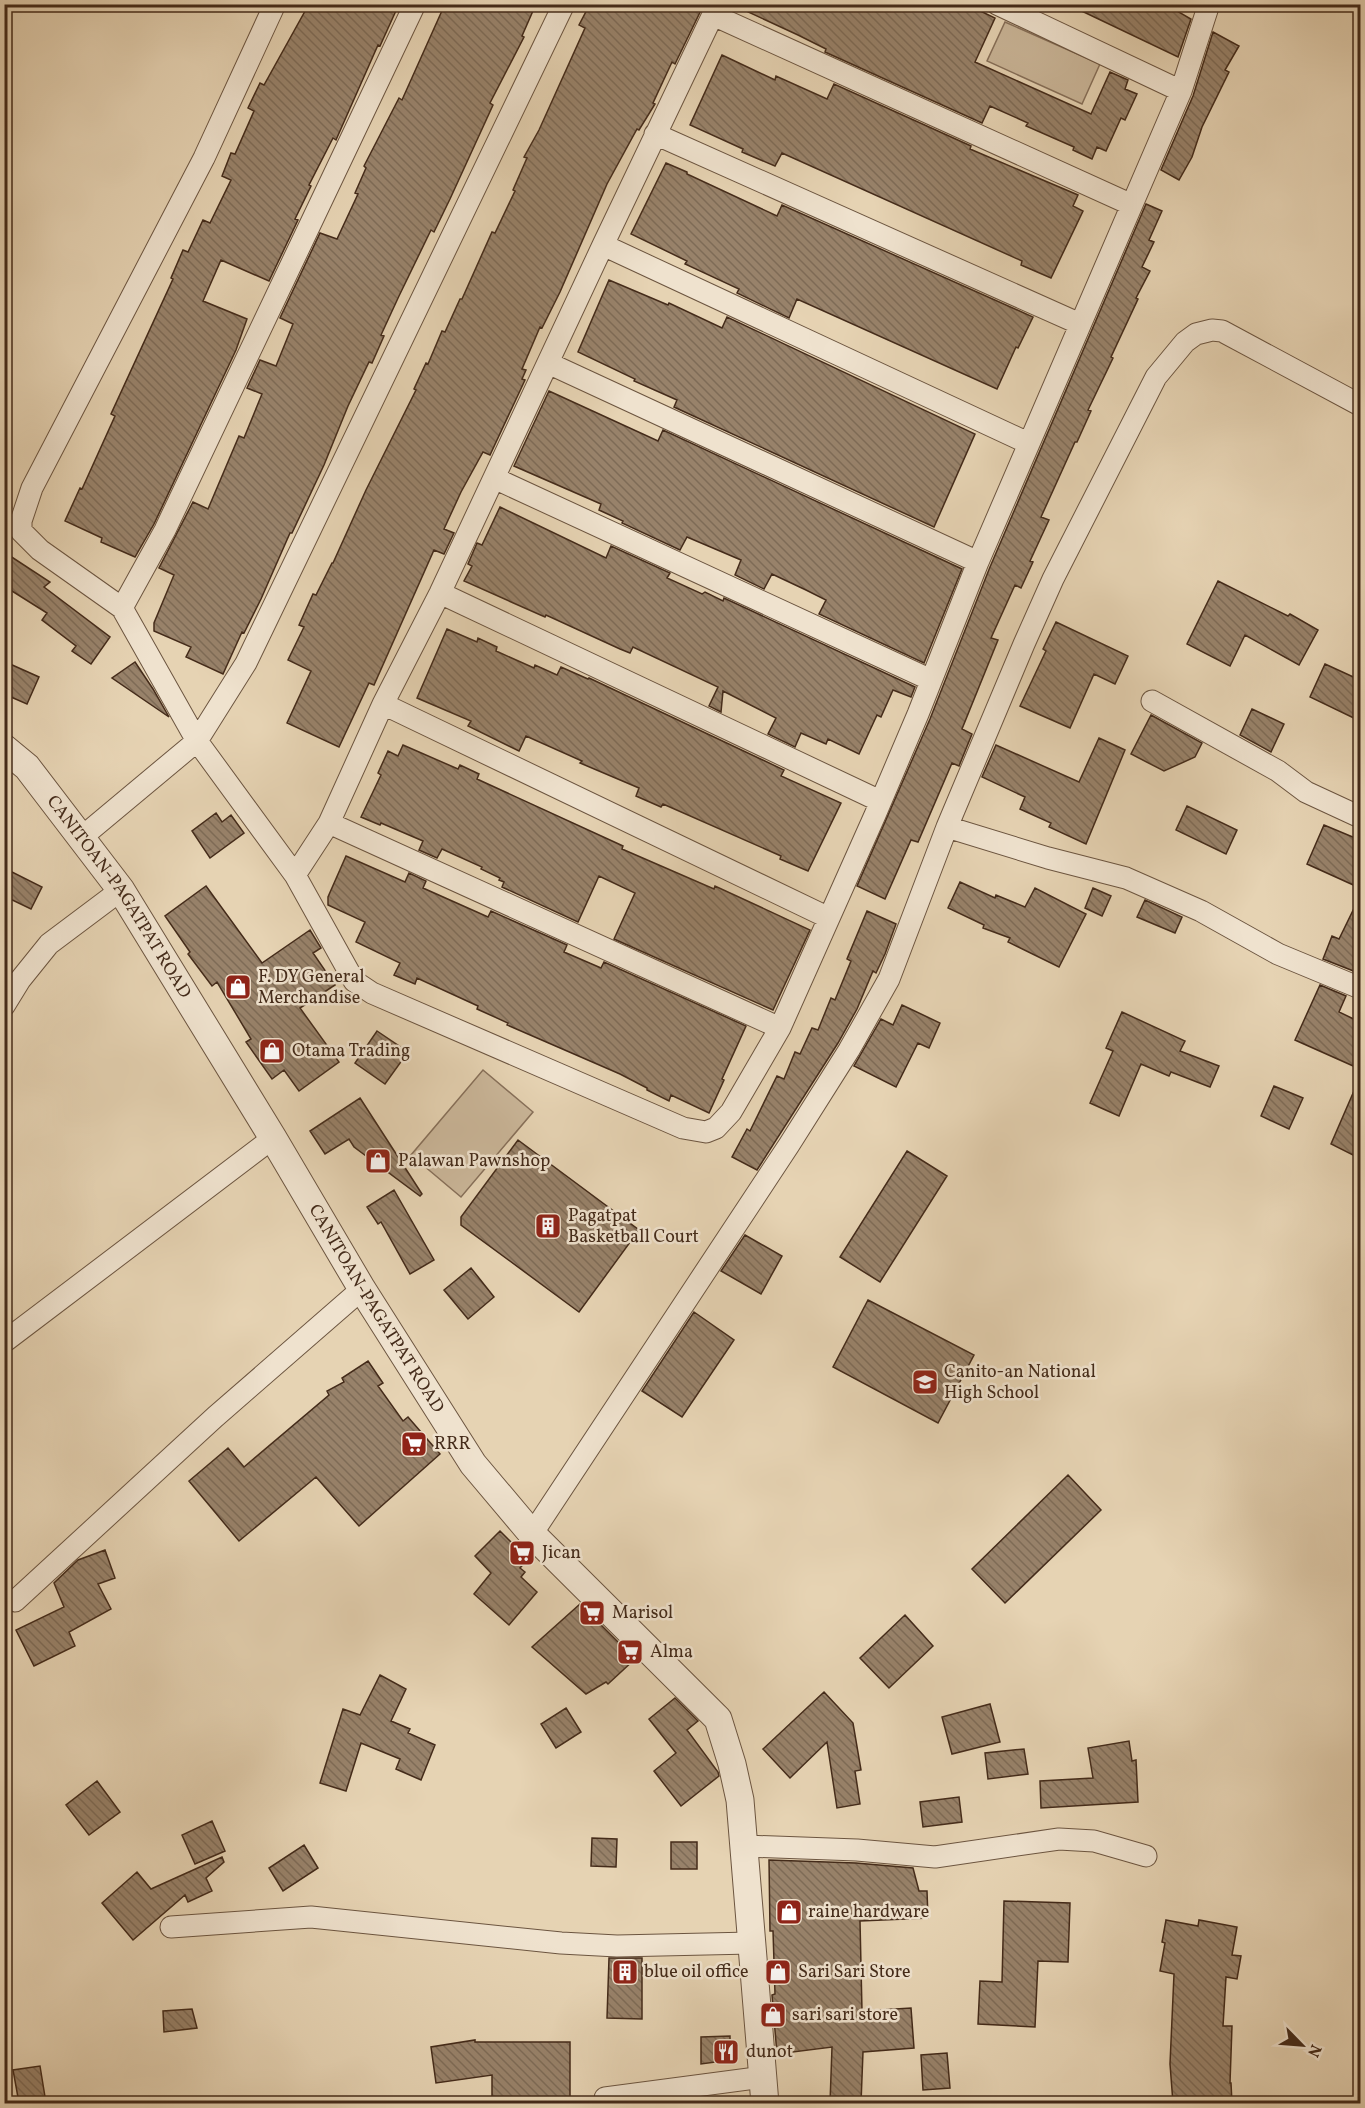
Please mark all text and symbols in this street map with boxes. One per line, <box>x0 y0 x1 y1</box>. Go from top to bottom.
street label: CANITOAN-PAGATPAT ROAD <box>41 790 197 1003</box>
place label: F. DY General Merchandise <box>258 965 365 1011</box>
shop icon: F. DY General Merchandise <box>223 972 253 1002</box>
shop icon: Otama Trading <box>257 1036 287 1066</box>
place label: Otama Trading <box>292 1039 410 1064</box>
shop icon: Palawan Pawnshop <box>363 1146 393 1176</box>
place label: Palawan Pawnshop <box>398 1149 550 1174</box>
street label: CANITOAN-PAGATPAT ROAD <box>302 1200 450 1418</box>
place label: Pagatpat Basketball Court <box>568 1204 699 1250</box>
building icon: Pagatpat Basketball Court <box>533 1211 563 1241</box>
place label: Canito-an National High School <box>944 1360 1096 1406</box>
school or university icon: Canito-an National High School <box>910 1367 940 1397</box>
supermarket icon: RRR <box>399 1429 429 1459</box>
place label: RRR <box>434 1432 471 1457</box>
supermarket icon: Jican <box>507 1538 537 1568</box>
place label: Jican <box>542 1541 581 1566</box>
supermarket icon: Marisol <box>577 1598 607 1628</box>
place label: Marisol <box>612 1601 673 1626</box>
supermarket icon: Alma <box>615 1637 645 1667</box>
place label: Alma <box>650 1640 693 1665</box>
shop icon: raine hardware <box>774 1897 804 1927</box>
place label: raine hardware <box>808 1900 929 1925</box>
building icon: blue oil office <box>610 1957 640 1987</box>
shop icon: Sari Sari Store <box>763 1957 793 1987</box>
place label: blue oil office <box>644 1960 749 1985</box>
place label: Sari Sari Store <box>798 1960 911 1985</box>
shop icon: sari sari store <box>758 2000 788 2030</box>
place label: sari sari store <box>792 2003 898 2028</box>
north arrow <box>1272 2015 1332 2075</box>
restaurant icon: dunot <box>711 2037 741 2067</box>
place label: dunot <box>746 2040 793 2065</box>
text: N <box>1301 2041 1326 2061</box>

